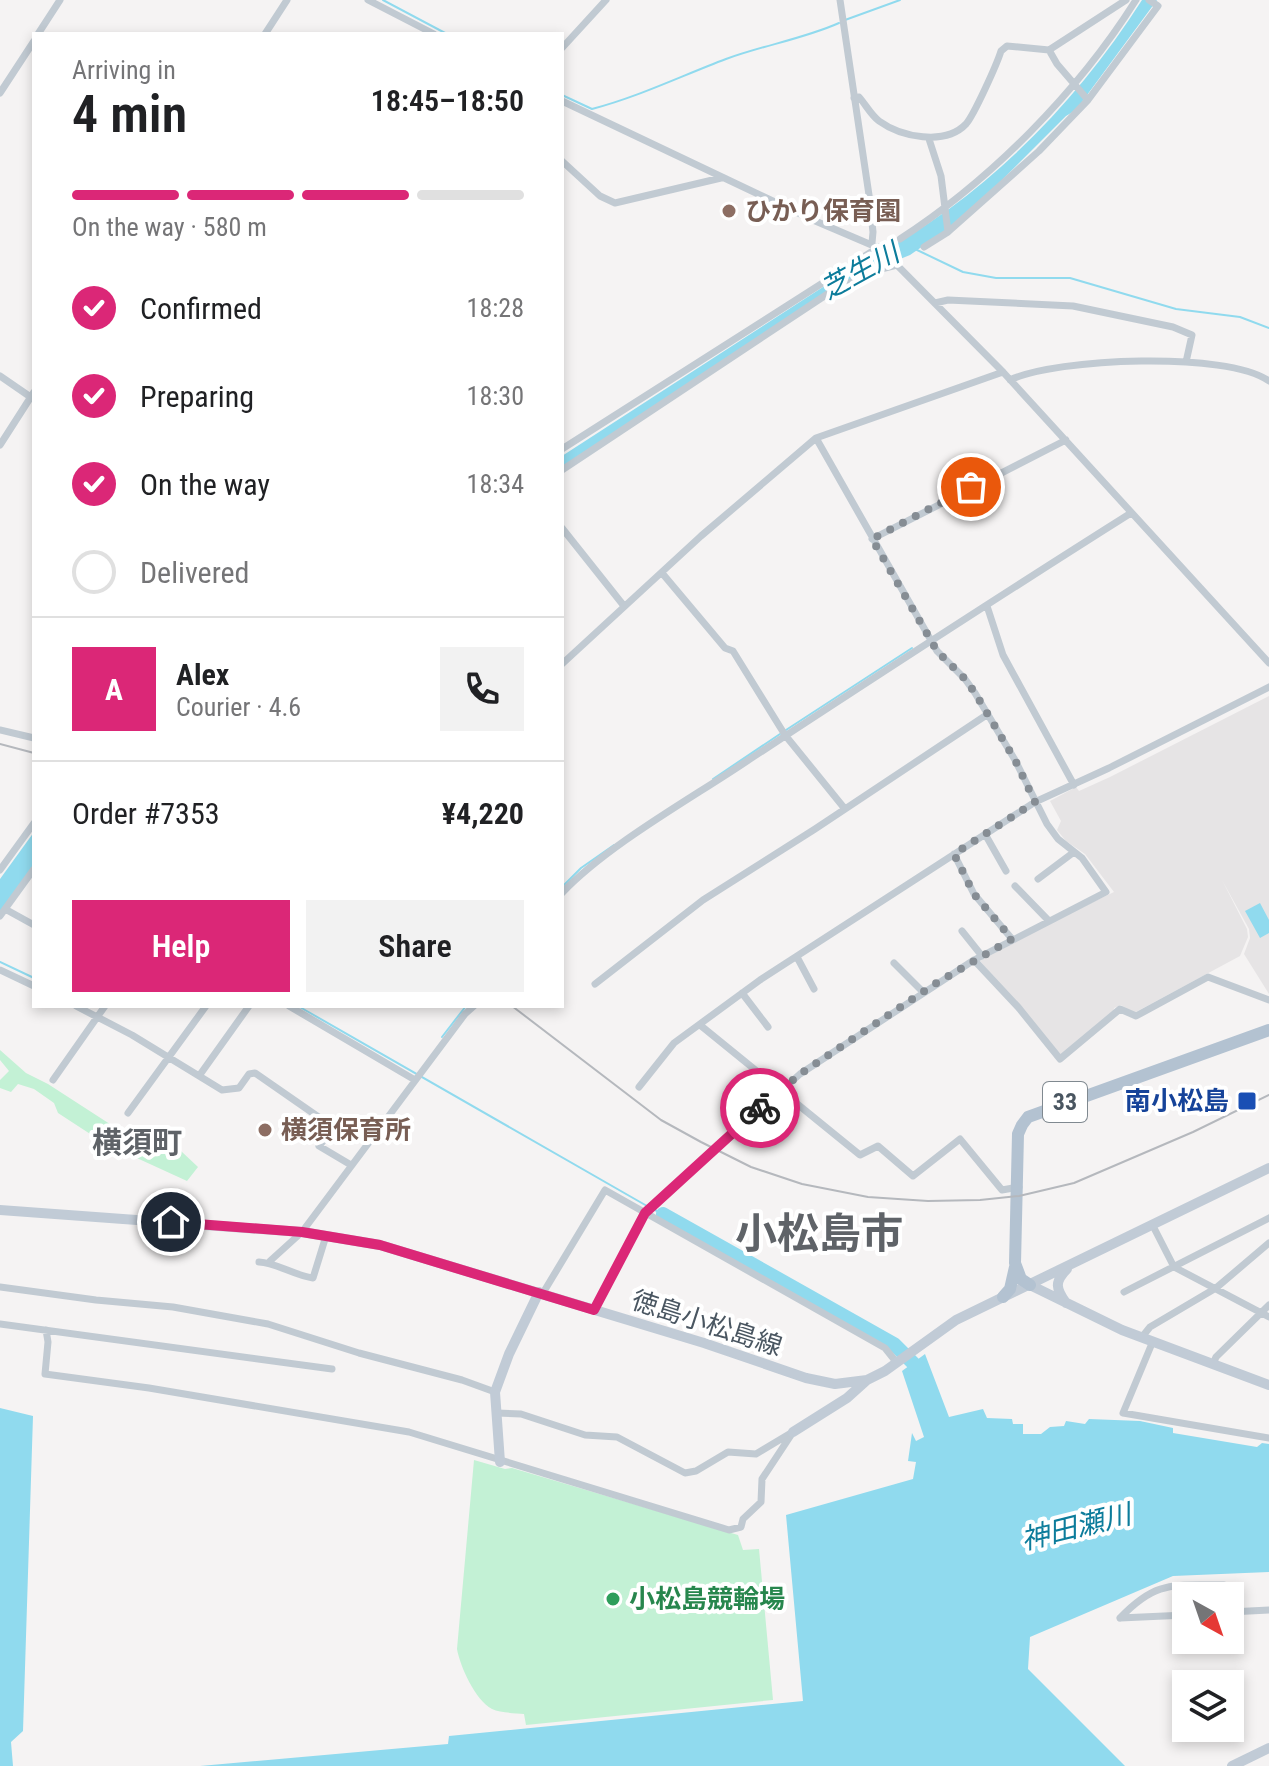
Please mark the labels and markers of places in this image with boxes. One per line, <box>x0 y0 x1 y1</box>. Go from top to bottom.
place label: ひかり保育園 <box>745 196 901 226</box>
marker: ひかり保育園 <box>720 202 738 220</box>
pin <box>937 453 1005 521</box>
place label: 南小松島 <box>1125 1086 1229 1116</box>
marker: 南小松島 <box>1236 1090 1258 1112</box>
place label: 横須保育所 <box>281 1115 411 1145</box>
marker: 横須保育所 <box>256 1121 274 1139</box>
pin <box>137 1188 205 1256</box>
place label: 小松島競輪場 <box>629 1584 785 1614</box>
marker: 小松島競輪場 <box>604 1590 622 1608</box>

